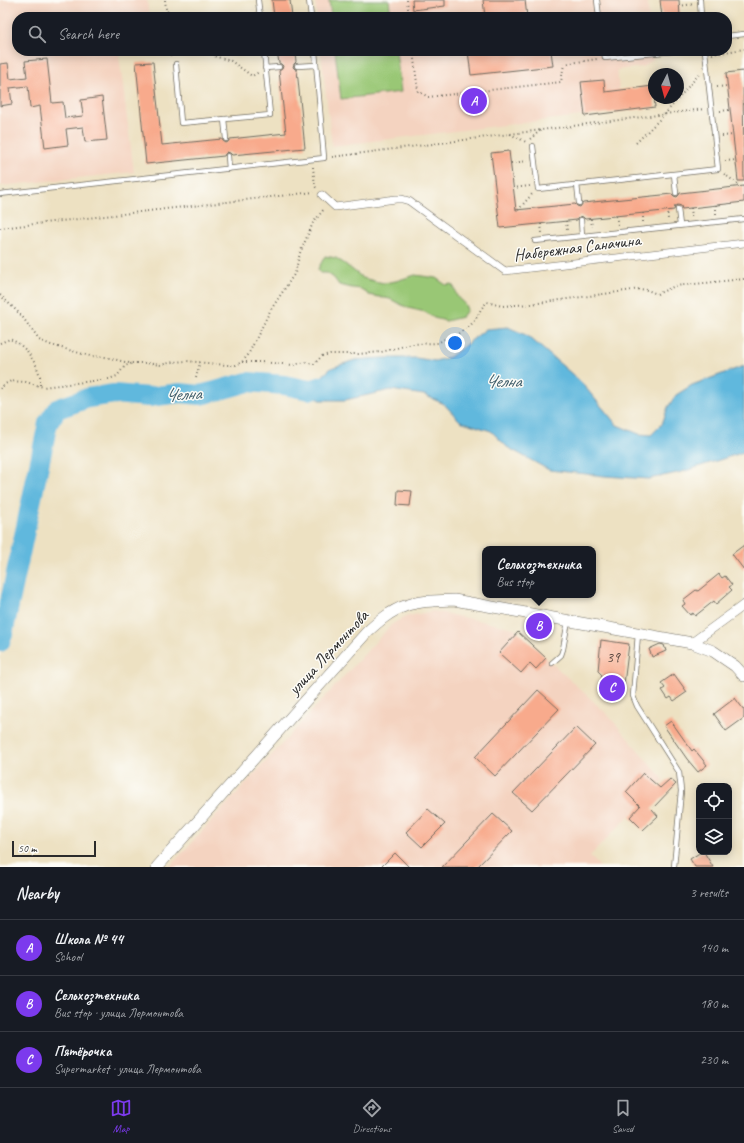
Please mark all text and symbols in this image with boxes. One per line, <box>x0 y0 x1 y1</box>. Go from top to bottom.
search box <box>12 12 732 56</box>
icon: search <box>26 23 48 45</box>
text: Search here <box>58 25 119 44</box>
north arrow <box>648 68 684 104</box>
pin: A <box>461 86 487 116</box>
street label: Набережная Саначина <box>513 229 644 266</box>
your location <box>445 333 465 353</box>
water label: Челна <box>485 370 523 392</box>
water label: Челна <box>164 382 203 406</box>
popup <box>482 546 596 598</box>
text: Сельхозтехника <box>497 555 581 574</box>
text: Bus stop <box>497 574 534 590</box>
street label: улица Лермонтова <box>283 604 374 700</box>
pin: B <box>526 611 552 641</box>
house number: 39 <box>606 648 621 667</box>
pin: C <box>599 673 625 703</box>
map controls <box>696 783 732 855</box>
button: locate <box>696 783 732 819</box>
button: layers <box>696 819 732 855</box>
scale bar <box>12 839 96 858</box>
text: 50 m <box>18 841 37 855</box>
text: Nearby <box>16 883 59 904</box>
text: 3 results <box>690 885 728 901</box>
text: Школа № 44 <box>54 930 123 949</box>
text: A <box>26 940 32 956</box>
text: 140 m <box>700 940 728 956</box>
text: School <box>54 949 82 965</box>
text: Сельхозтехника <box>54 986 139 1005</box>
text: B <box>26 996 32 1012</box>
text: 180 m <box>700 996 728 1012</box>
text: Bus stop · улица Лермонтова <box>54 1005 183 1021</box>
text: Пятёрочка <box>54 1042 111 1061</box>
text: C <box>26 1052 32 1068</box>
text: 230 m <box>700 1052 728 1068</box>
text: Supermarket · улица Лермонтова <box>54 1061 201 1077</box>
tab: Map <box>110 1097 132 1135</box>
tab: Directions <box>353 1097 391 1135</box>
tab: Saved <box>612 1097 634 1135</box>

